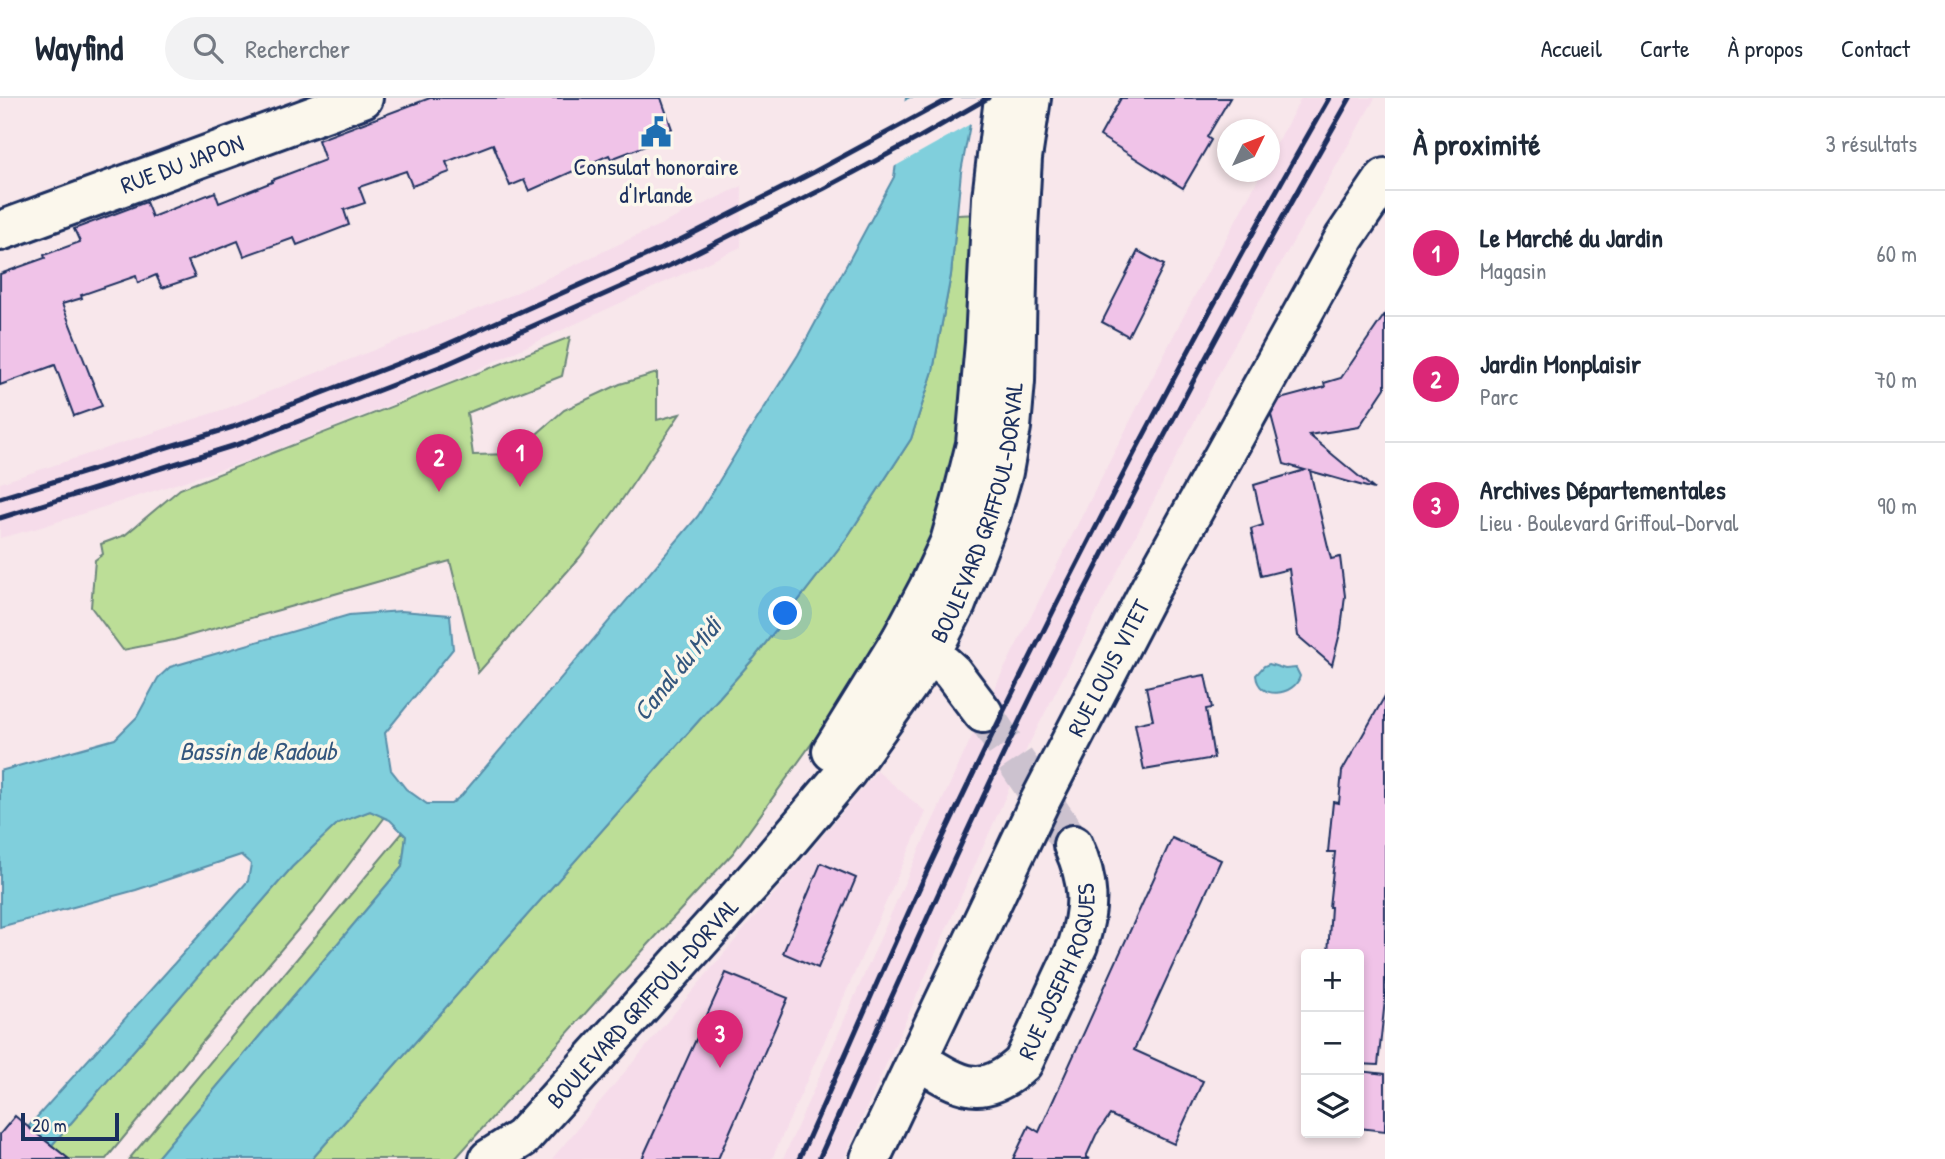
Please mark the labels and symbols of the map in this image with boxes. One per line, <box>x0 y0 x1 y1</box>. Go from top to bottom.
public building icon: Consulat honoraire d'Irlande <box>639 115 673 149</box>
north arrow <box>1217 119 1280 182</box>
street label: RUE DU JAPON <box>116 126 248 200</box>
place label: Consulat honoraire d'Irlande <box>573 150 739 210</box>
street label: BOULEVARD GRIFFOUL-DORVAL <box>922 381 1030 648</box>
pin: 1 <box>497 429 543 487</box>
pin: 2 <box>416 434 462 492</box>
street label: RUE LOUIS VITET <box>1059 593 1157 742</box>
your location <box>768 596 802 630</box>
water label: Canal du Midi <box>624 608 730 728</box>
water label: Bassin de Radoub <box>179 733 338 768</box>
street label: RUE JOSEPH ROQUES <box>1010 882 1102 1064</box>
street label: BOULEVARD GRIFFOUL-DORVAL <box>539 891 745 1115</box>
pin: 3 <box>697 1010 743 1068</box>
scale bar <box>21 1110 119 1142</box>

